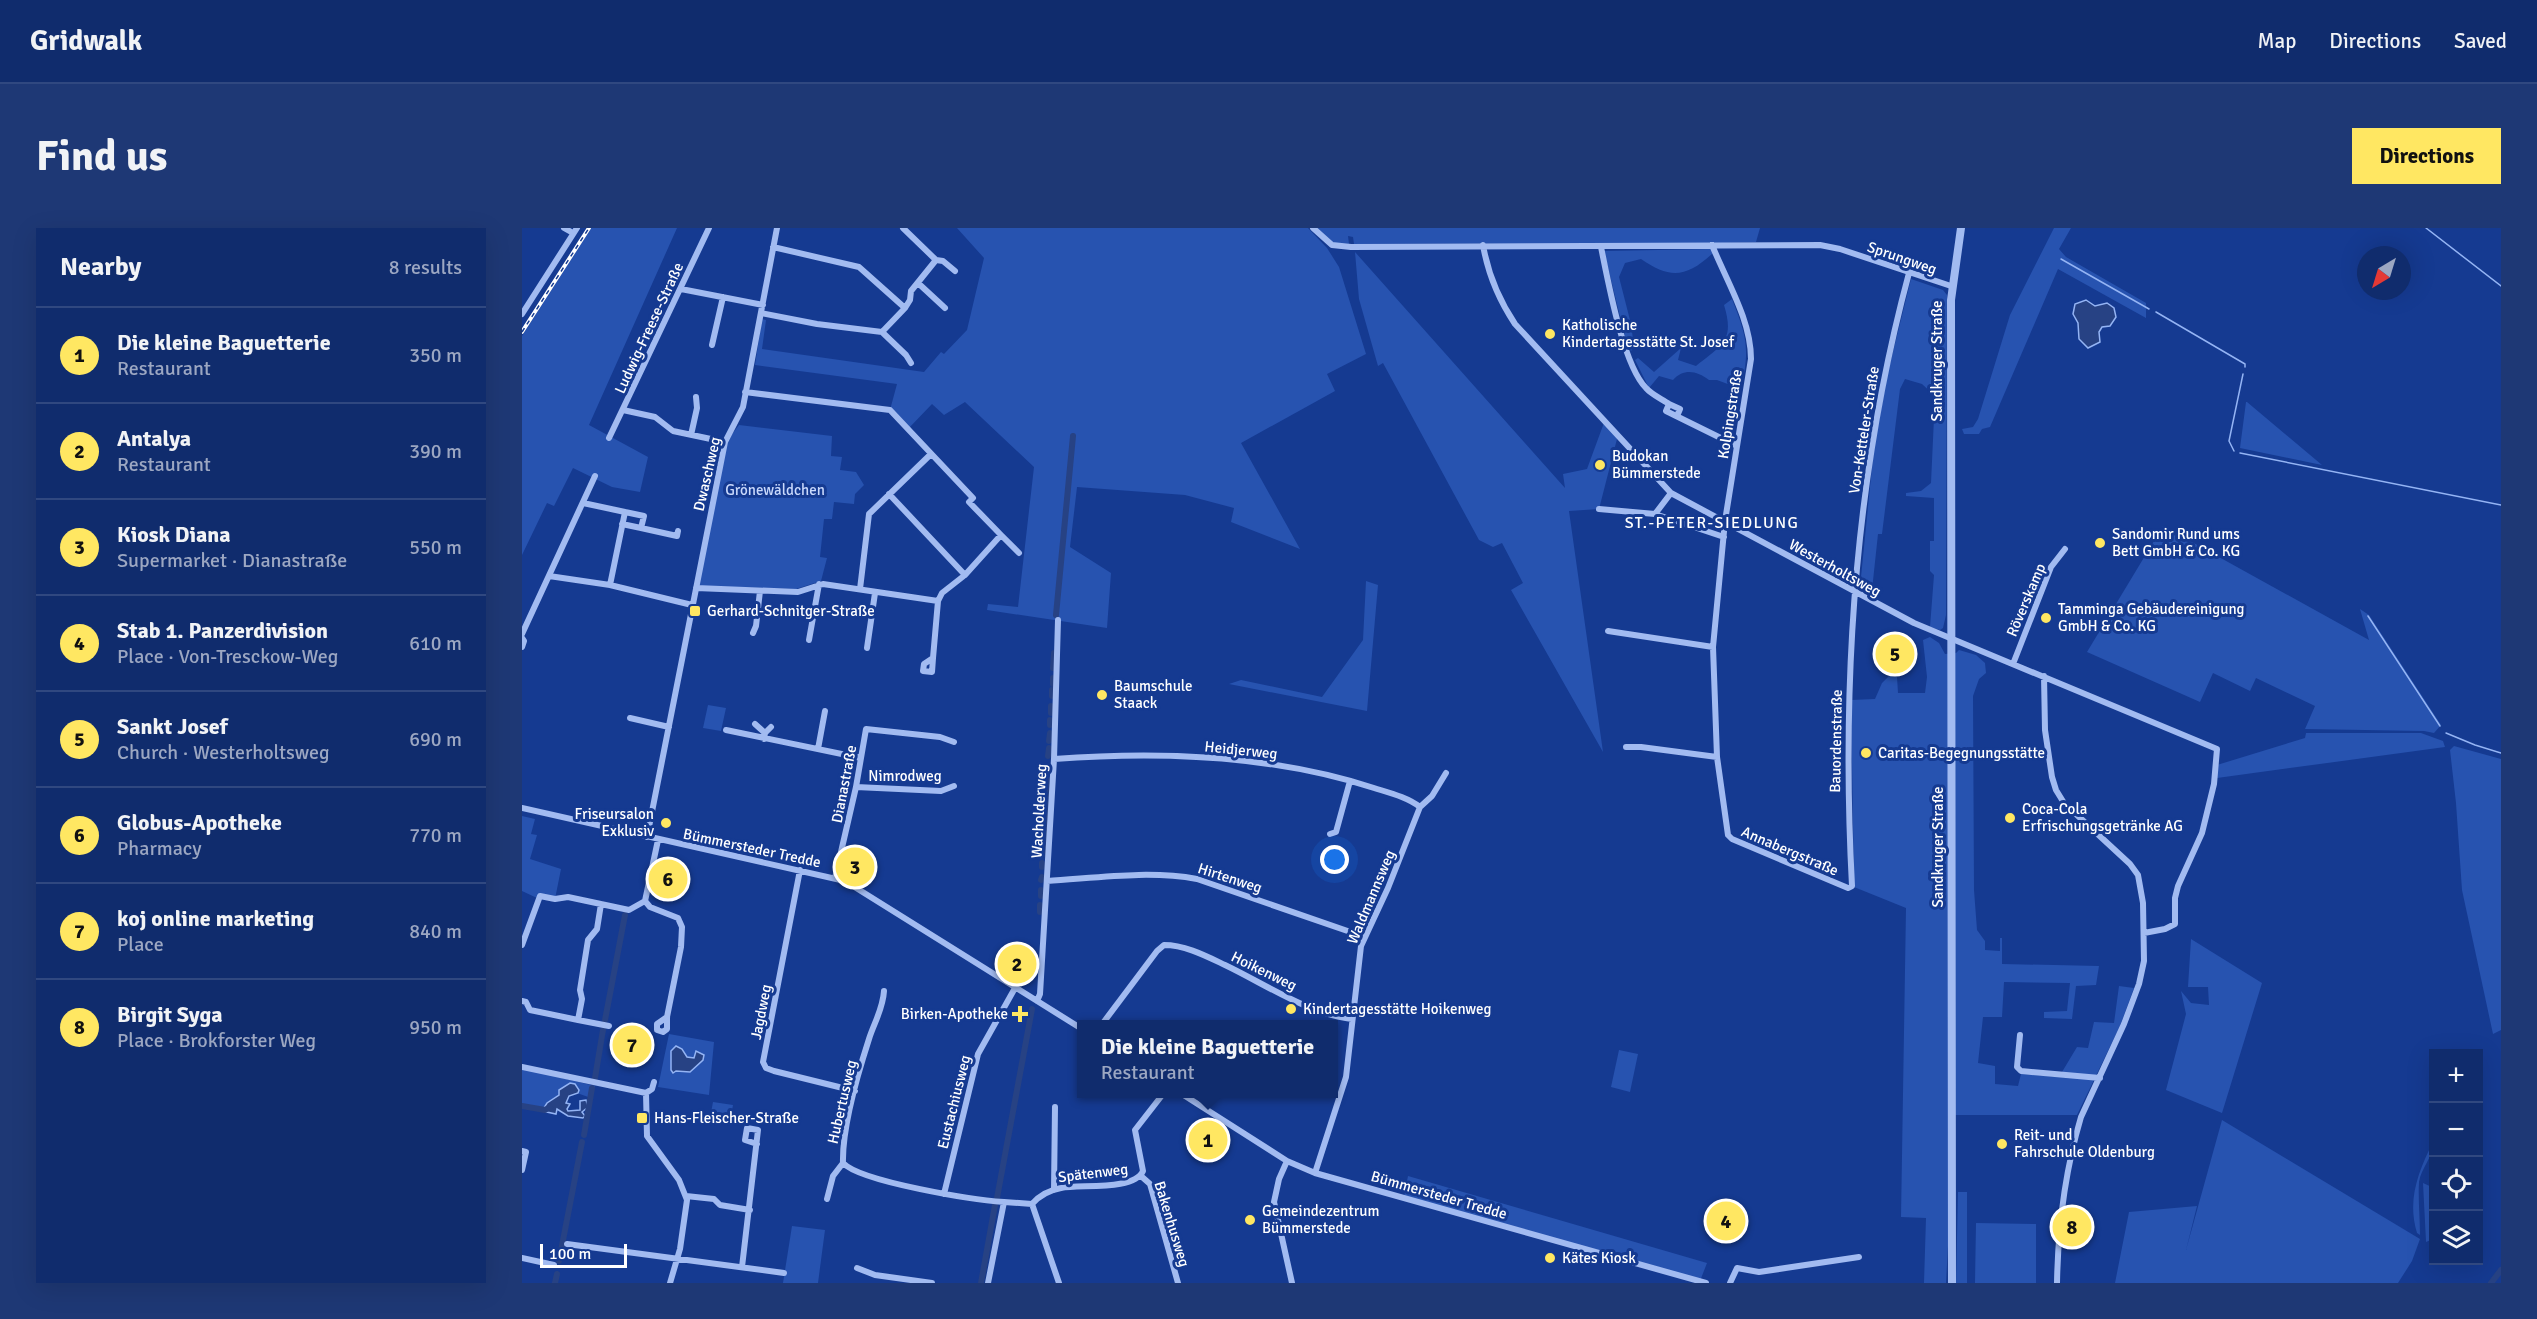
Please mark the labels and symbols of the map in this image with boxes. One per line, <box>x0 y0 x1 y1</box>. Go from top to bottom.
street label: Sprungweg <box>1865 238 1939 278</box>
north arrow <box>2357 246 2411 300</box>
street label: Ludwig-Freese-Straße <box>611 260 687 396</box>
street label: Sandkruger Straße <box>1928 300 1946 422</box>
place label: Katholische Kindertagesstätte St. Josef <box>1562 316 1735 351</box>
marker: Katholische Kindertagesstätte St. Josef <box>1543 327 1557 341</box>
street label: Von-Ketteler-Straße <box>1845 365 1883 495</box>
street label: Kolpingstraße <box>1714 368 1746 460</box>
street label: Dwaschweg <box>690 435 724 513</box>
place label: Budokan Bümmerstede <box>1612 447 1701 482</box>
marker: Budokan Bümmerstede <box>1593 458 1607 472</box>
park label: Grönewäldchen <box>725 481 825 499</box>
district label: ST.-PETER-SIEDLUNG <box>1625 513 1799 533</box>
place label: Sandomir Rund ums Bett GmbH & Co. KG <box>2112 525 2240 560</box>
street label: Westerholtsweg <box>1786 535 1884 601</box>
marker: Sandomir Rund ums Bett GmbH & Co. KG <box>2093 536 2107 550</box>
street label: Röverskamp <box>2003 561 2049 639</box>
place label: Tamminga Gebäudereinigung GmbH & Co. KG <box>2058 600 2245 635</box>
place label: Gerhard-Schnitger-Straße <box>707 602 875 620</box>
marker: Gerhard-Schnitger-Straße <box>688 604 702 618</box>
marker: Tamminga Gebäudereinigung GmbH & Co. KG <box>2039 611 2053 625</box>
pin: 5 <box>1876 632 1914 676</box>
place label: Baumschule Staack <box>1114 677 1193 712</box>
marker: Baumschule Staack <box>1095 688 1109 702</box>
street label: Bauordenstraße <box>1826 689 1846 793</box>
street label: Heidjerweg <box>1204 737 1278 763</box>
street label: Dianastraße <box>828 744 860 824</box>
place label: Caritas-Begegnungsstätte <box>1878 744 2045 762</box>
marker: Caritas-Begegnungsstätte <box>1859 746 1873 760</box>
street label: Wacholderweg <box>1028 763 1050 859</box>
street label: Nimrodweg <box>868 767 942 785</box>
street label: Sandkruger Straße <box>1929 786 1947 908</box>
place label: Coca-Cola Erfrischungsgetränke AG <box>2022 800 2183 835</box>
place label: Friseursalon Exklusiv <box>574 805 654 840</box>
marker: Coca-Cola Erfrischungsgetränke AG <box>2003 811 2017 825</box>
marker: Friseursalon Exklusiv <box>659 816 673 830</box>
street label: Annabergstraße <box>1739 822 1841 880</box>
street label: Bümmersteder Tredde <box>681 825 823 871</box>
pin: 3 <box>836 844 874 890</box>
your location <box>1320 845 1349 874</box>
street label: Waldmannsweg <box>1343 847 1399 947</box>
pin: 6 <box>648 856 688 902</box>
street label: Hirtenweg <box>1196 859 1265 897</box>
pin: 2 <box>998 942 1036 986</box>
street label: Hoikenweg <box>1228 947 1300 995</box>
street label: Jagdweg <box>747 983 775 1041</box>
place label: Kindertagesstätte Hoikenweg <box>1303 1000 1492 1018</box>
marker: Kindertagesstätte Hoikenweg <box>1284 1002 1298 1016</box>
place label: Birken-Apotheke <box>901 1005 1008 1023</box>
marker: Birken-Apotheke <box>1013 1007 1027 1021</box>
pin: 7 <box>612 1022 652 1068</box>
street label: Eustachiusweg <box>934 1053 974 1151</box>
street label: Hubertusweg <box>824 1058 860 1146</box>
place label: Hans-Fleischer-Straße <box>654 1109 799 1127</box>
marker: Hans-Fleischer-Straße <box>635 1111 649 1125</box>
pin: 1 <box>1188 1118 1228 1162</box>
place label: Reit- und Fahrschule Oldenburg <box>2014 1126 2155 1161</box>
marker: Reit- und Fahrschule Oldenburg <box>1995 1137 2009 1151</box>
street label: Spätenweg <box>1057 1160 1129 1186</box>
street label: Bümmersteder Tredde <box>1369 1167 1509 1223</box>
street label: Bakenhusweg <box>1150 1179 1194 1269</box>
pin: 4 <box>1706 1198 1746 1244</box>
place label: Gemeindezentrum Bümmerstede <box>1262 1202 1379 1237</box>
pin: 8 <box>2052 1204 2092 1250</box>
marker: Gemeindezentrum Bümmerstede <box>1243 1213 1257 1227</box>
scale bar <box>540 1241 627 1268</box>
place label: Kätes Kiosk <box>1562 1249 1636 1267</box>
marker: Kätes Kiosk <box>1543 1251 1557 1265</box>

